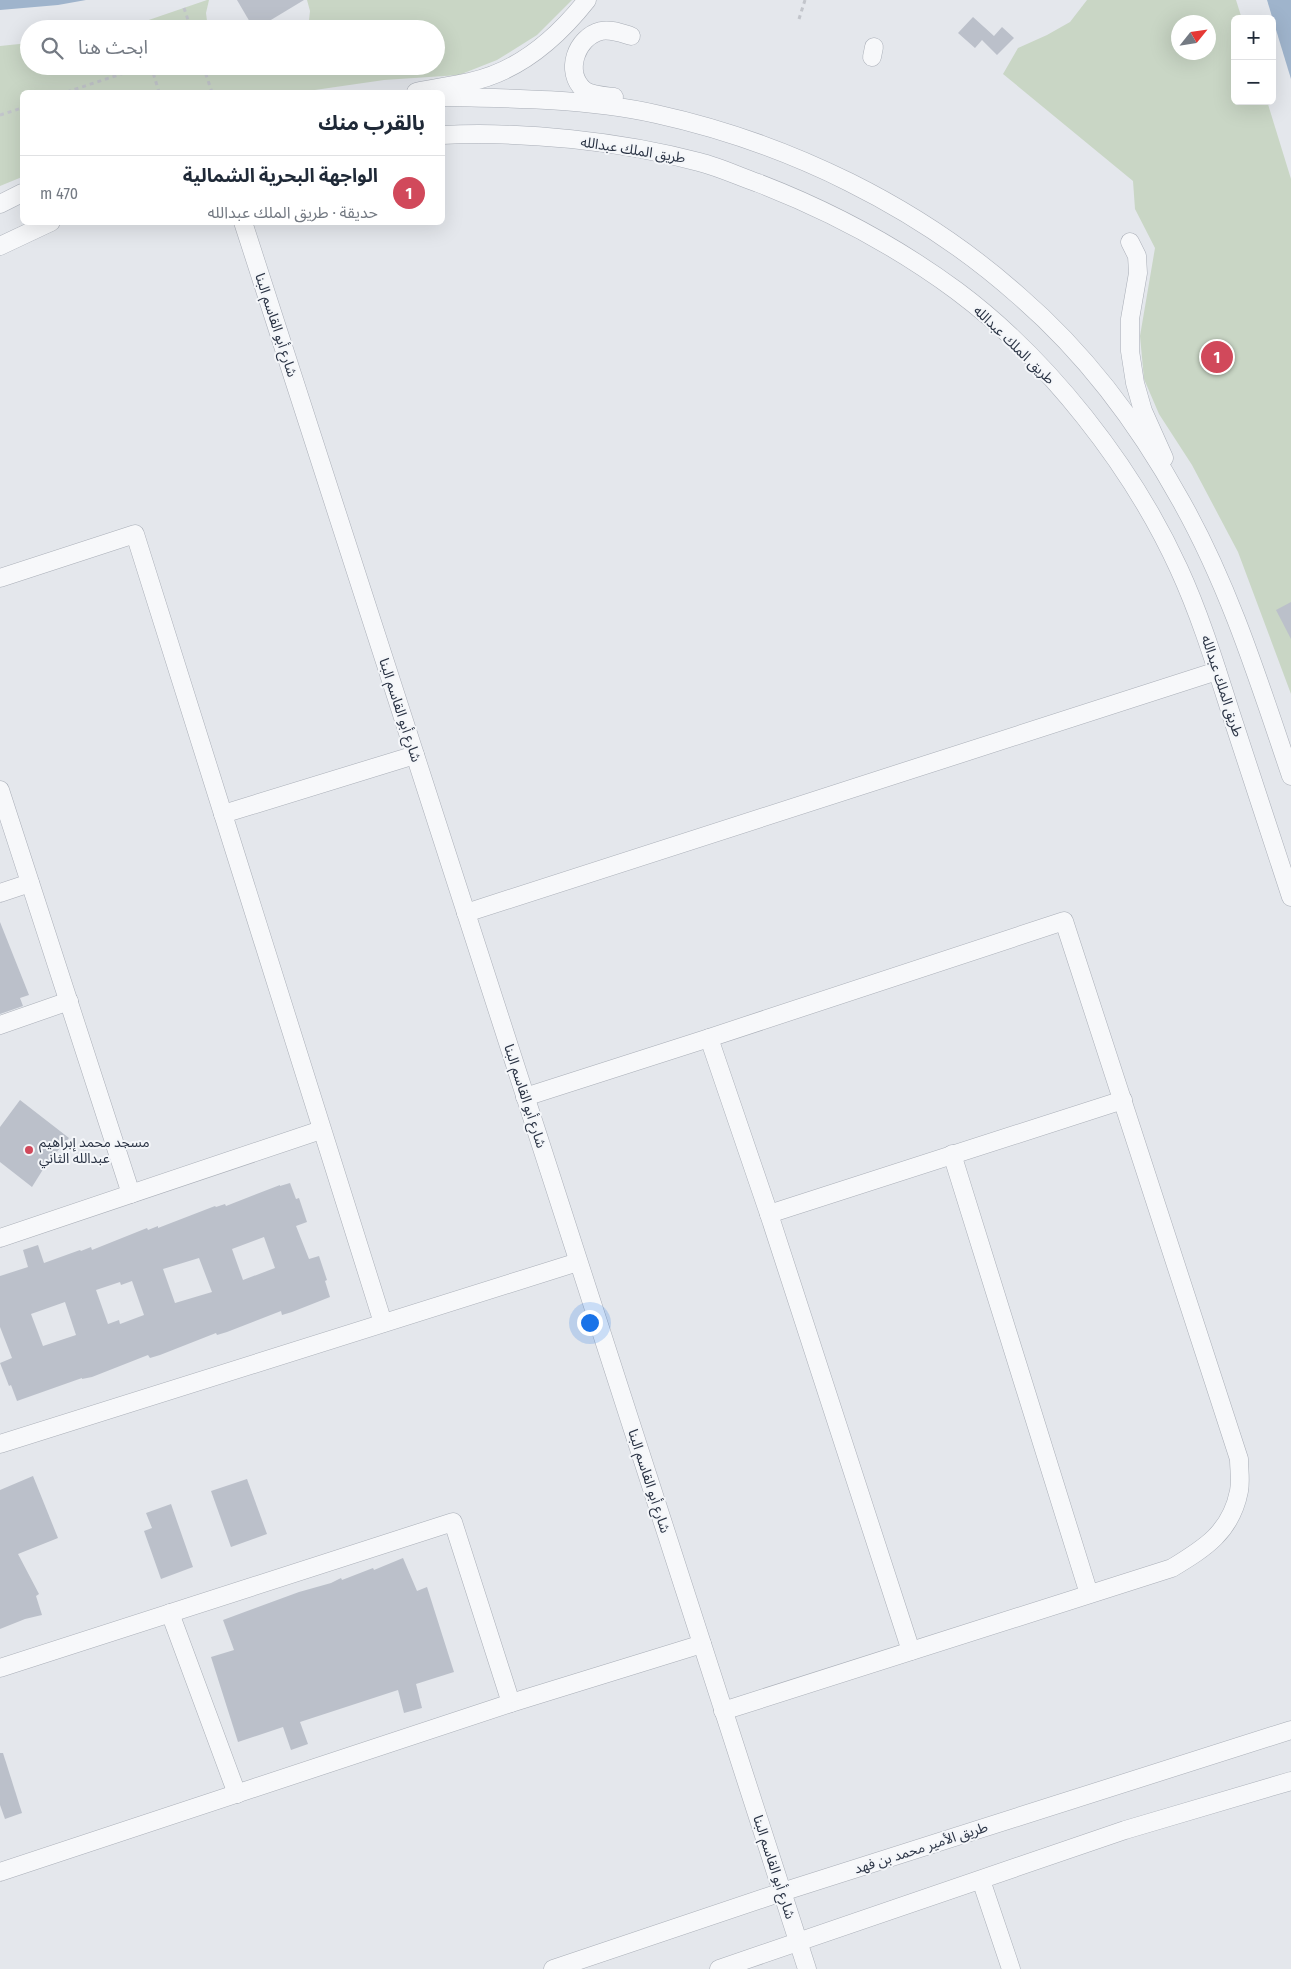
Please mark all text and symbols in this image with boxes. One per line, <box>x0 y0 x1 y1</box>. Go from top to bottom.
north arrow <box>1171 15 1216 60</box>
map controls <box>1231 15 1276 105</box>
button: + <box>1231 15 1276 60</box>
search box <box>20 20 445 75</box>
icon: search <box>38 34 66 62</box>
text: ابحث هنا <box>78 36 148 59</box>
button: − <box>1231 60 1276 105</box>
text: بالقرب منك <box>318 110 425 136</box>
street label: طريق الملك عبدالله <box>579 133 687 168</box>
text: الواجهة البحرية الشمالية <box>183 164 378 187</box>
text: 470 m <box>40 184 78 203</box>
text: 1 <box>406 184 412 203</box>
text: حديقة · طريق الملك عبدالله <box>207 203 378 222</box>
street label: شارع أبو القاسم البنا <box>249 271 302 380</box>
street label: طريق الملك عبدالله <box>969 302 1058 389</box>
pin: 1 <box>1201 338 1233 376</box>
street label: طريق الملك عبدالله <box>1197 633 1246 739</box>
street label: شارع أبو القاسم البنا <box>373 656 426 765</box>
street label: شارع أبو القاسم البنا <box>498 1042 551 1151</box>
place label: مسجد محمد إبراهيم عبدالله الثاني <box>39 1134 150 1169</box>
marker: مسجد محمد إبراهيم عبدالله الثاني <box>23 1144 35 1156</box>
your location <box>577 1310 603 1336</box>
street label: شارع أبو القاسم البنا <box>622 1427 675 1536</box>
street label: شارع أبو القاسم البنا <box>747 1813 800 1922</box>
street label: طريق الأمير محمد بن فهد <box>852 1818 990 1879</box>

